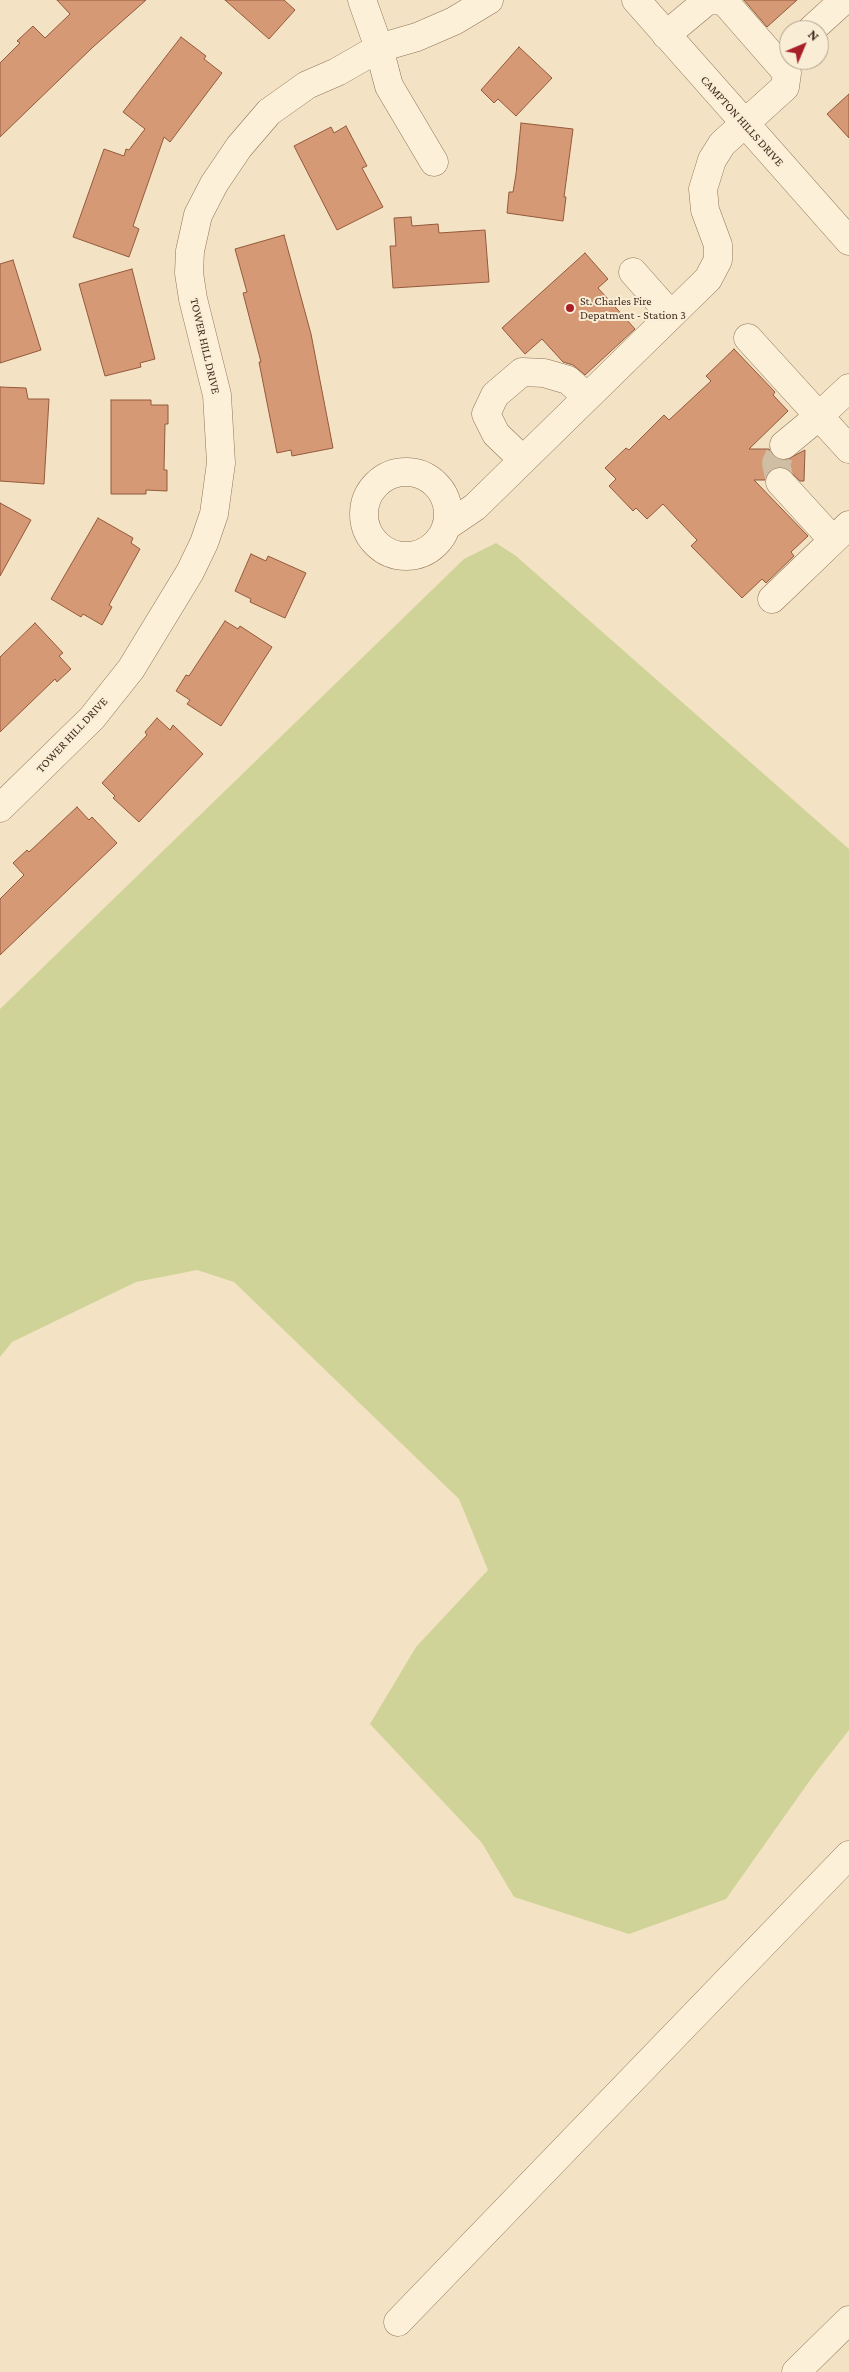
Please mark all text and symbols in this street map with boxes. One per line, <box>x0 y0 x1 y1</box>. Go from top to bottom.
north arrow <box>779 20 829 70</box>
text: N <box>805 26 823 44</box>
street label: CAMPTON HILLS DRIVE <box>697 73 787 169</box>
place label: St. Charles Fire Depatment - Station 3 <box>580 294 686 322</box>
street label: TOWER HILL DRIVE <box>187 297 223 395</box>
marker: St. Charles Fire Depatment - Station 3 <box>564 302 576 314</box>
street label: TOWER HILL DRIVE <box>33 694 111 776</box>

